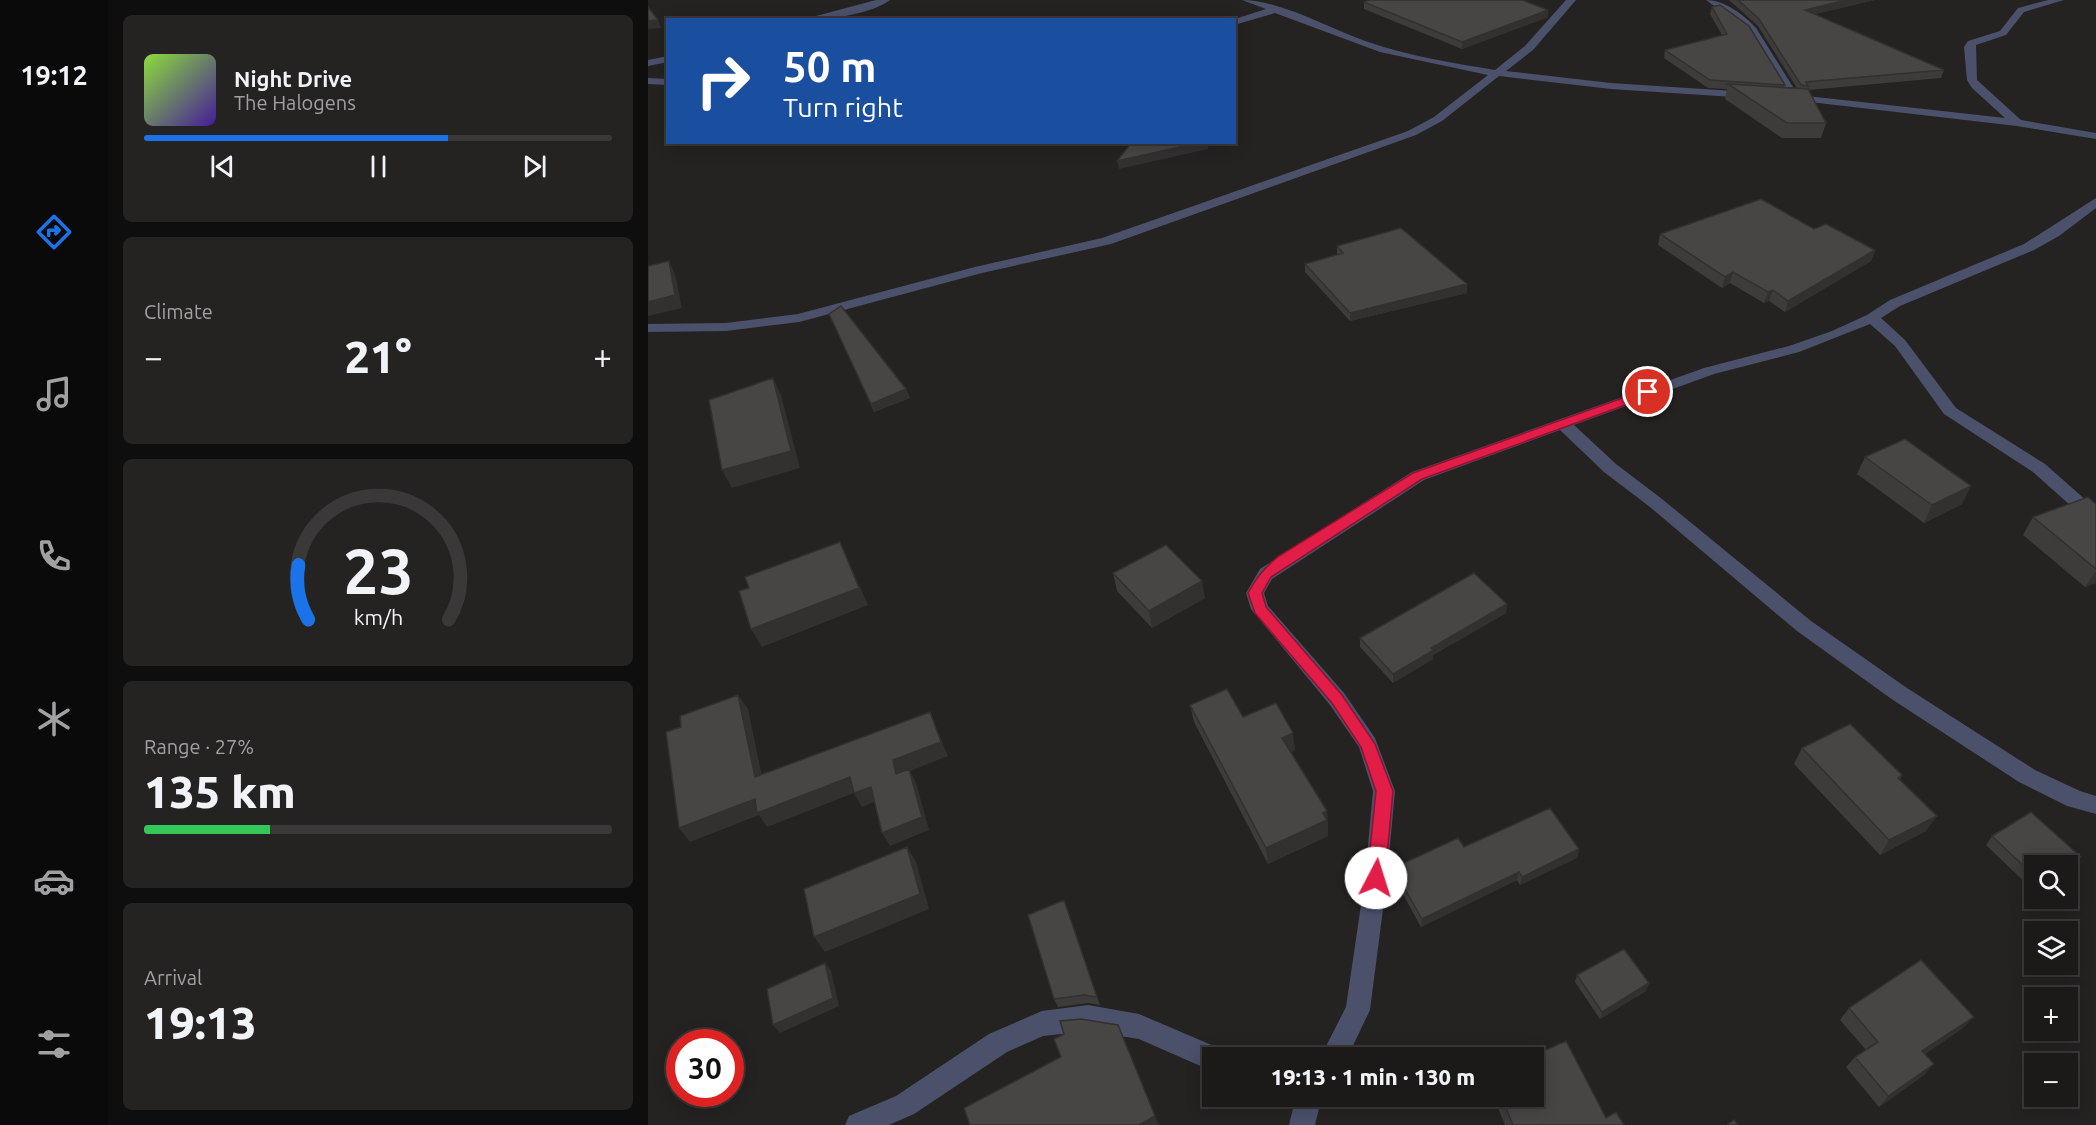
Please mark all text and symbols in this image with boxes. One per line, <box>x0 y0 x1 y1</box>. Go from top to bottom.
icon: right <box>684 42 762 120</box>
text: 50 m <box>783 43 877 90</box>
text: 19:12 <box>20 60 88 90</box>
text: Night Drive <box>234 66 352 91</box>
text: The Halogens <box>234 91 356 114</box>
text: Turn right <box>783 92 903 122</box>
icon: previous <box>206 150 239 183</box>
icon: pause <box>362 150 395 183</box>
icon: next <box>518 150 551 183</box>
icon: directions <box>33 211 75 253</box>
text: Climate <box>144 300 213 323</box>
text: 21° <box>344 331 412 382</box>
text: − <box>144 338 163 375</box>
text: + <box>593 338 612 375</box>
pin <box>1622 366 1673 417</box>
icon: music <box>33 373 75 415</box>
icon: arrive <box>1631 375 1664 408</box>
icon: phone <box>33 535 75 577</box>
text: 23 <box>343 536 413 606</box>
text: km/h <box>353 605 403 629</box>
icon: climate <box>33 698 75 740</box>
text: Range · 27% <box>144 735 254 758</box>
text: 135 km <box>144 766 296 817</box>
position arrow <box>1344 846 1408 910</box>
map controls <box>2024 855 2078 1107</box>
button: search <box>2024 855 2078 909</box>
icon: car <box>33 860 75 902</box>
button: layers <box>2024 921 2078 975</box>
text: Arrival <box>144 966 202 989</box>
button: + <box>2024 987 2078 1041</box>
text: 19:13 <box>144 997 257 1048</box>
icon: filters <box>33 1023 75 1065</box>
speed limit sign: 30 <box>666 1029 744 1107</box>
button: − <box>2024 1053 2078 1107</box>
text: 19:13 · 1 min · 130 m <box>1271 1064 1475 1089</box>

